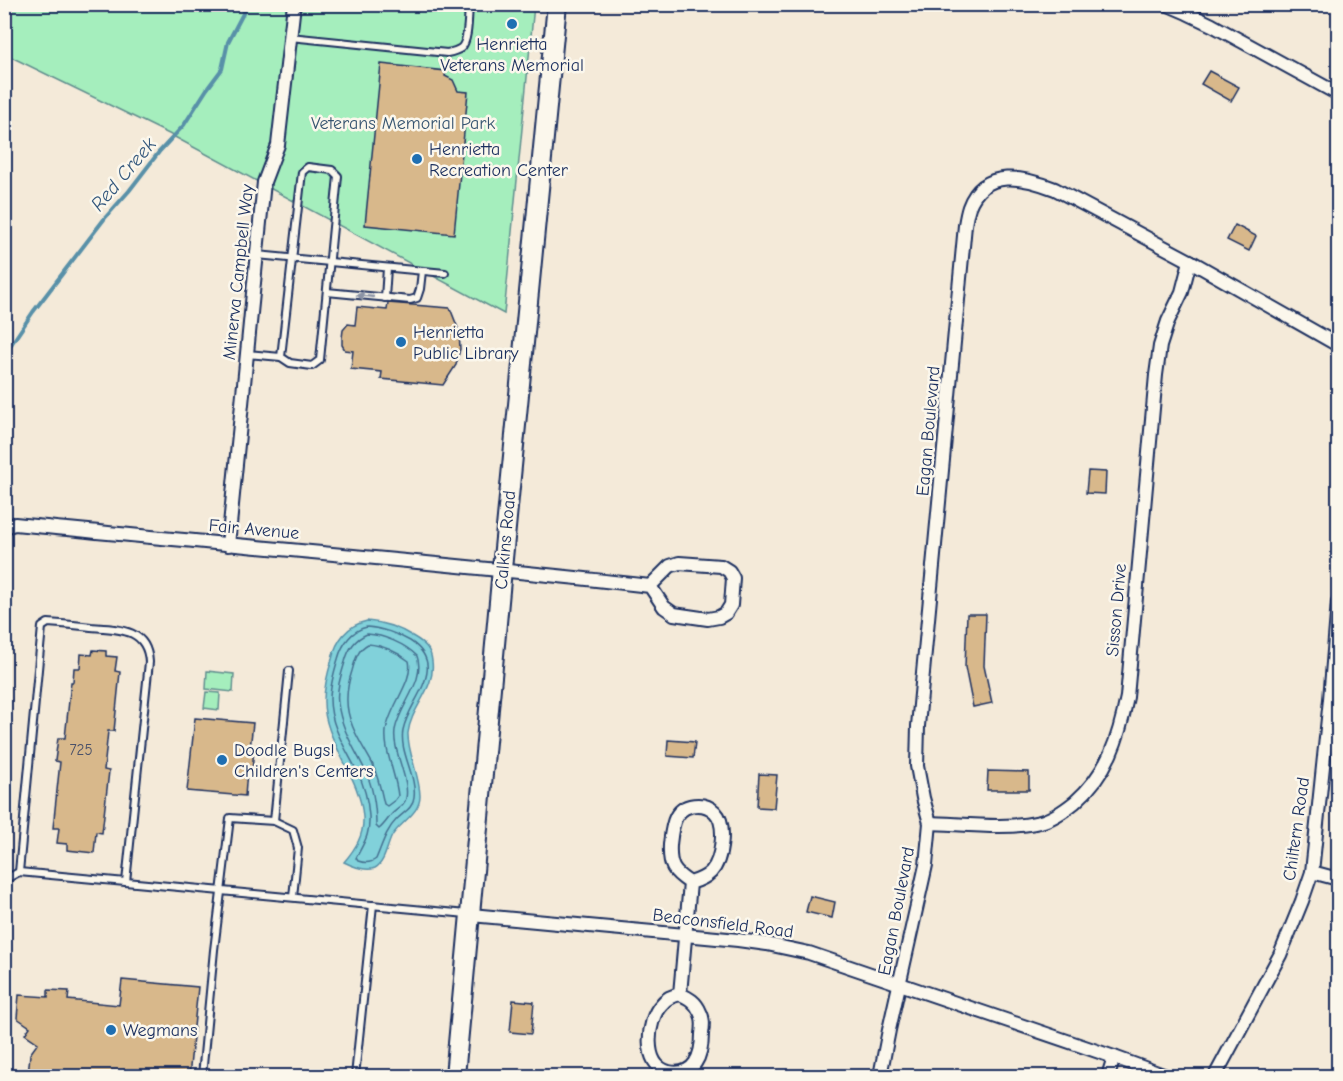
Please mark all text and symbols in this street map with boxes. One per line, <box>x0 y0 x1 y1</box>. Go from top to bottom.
marker: Henrietta Veterans Memorial <box>505 17 519 31</box>
place label: Henrietta Veterans Memorial <box>440 34 584 76</box>
park label: Veterans Memorial Park <box>311 113 495 134</box>
water label: Red Creek <box>86 133 161 216</box>
place label: Henrietta Recreation Center <box>429 139 569 181</box>
marker: Henrietta Recreation Center <box>410 152 424 166</box>
street label: Minerva Campbell Way <box>219 182 258 361</box>
one-way arrow <box>356 291 375 301</box>
place label: Henrietta Public Library <box>413 322 520 364</box>
marker: Henrietta Public Library <box>394 335 408 349</box>
street label: Eagan Boulevard <box>912 365 945 497</box>
street label: Calkins Road <box>491 490 520 590</box>
street label: Fair Avenue <box>208 515 300 544</box>
street label: Sisson Drive <box>1102 563 1131 657</box>
place label: Doodle Bugs! Children's Centers <box>234 740 373 782</box>
house number: 725 <box>69 741 93 759</box>
marker: Doodle Bugs! Children's Centers <box>215 753 229 767</box>
street label: Chiltern Road <box>1279 776 1314 882</box>
street label: Eagan Boulevard <box>874 845 919 977</box>
street label: Beaconsfield Road <box>651 904 795 943</box>
place label: Wegmans <box>123 1020 198 1041</box>
marker: Wegmans <box>104 1023 118 1037</box>

